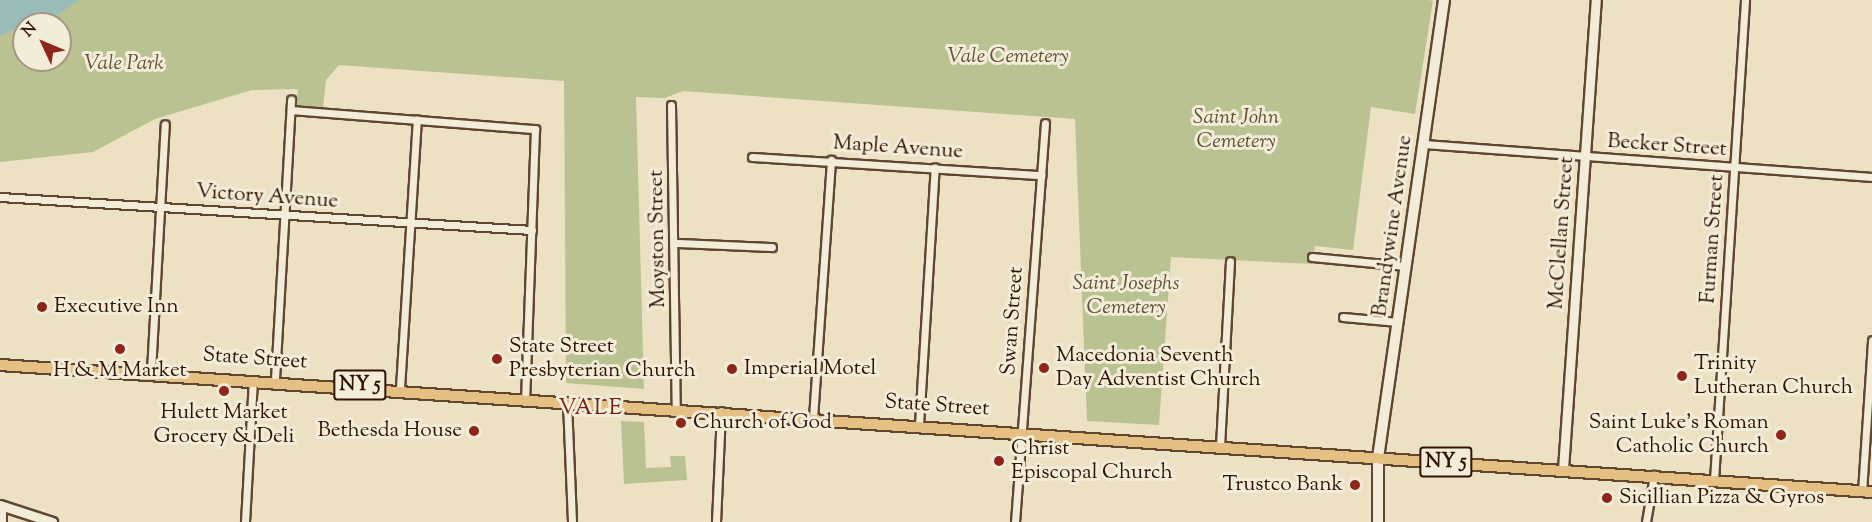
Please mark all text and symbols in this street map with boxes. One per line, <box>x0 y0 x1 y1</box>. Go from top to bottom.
north arrow <box>12 12 72 72</box>
text: N <box>17 18 43 43</box>
park label: Vale Cemetery <box>947 44 1069 70</box>
park label: Vale Park <box>84 51 164 77</box>
park label: Saint John Cemetery <box>1193 105 1279 155</box>
street label: Becker Street <box>1606 129 1728 163</box>
street label: Maple Avenue <box>832 131 964 165</box>
street label: Brandywine Avenue <box>1368 133 1418 319</box>
street label: McClellan Street <box>1544 156 1580 310</box>
street label: Moyston Street <box>644 170 672 308</box>
street label: Furman Street <box>1696 174 1730 304</box>
street label: Victory Avenue <box>195 179 339 215</box>
street label: Swan Street <box>997 266 1029 376</box>
park label: Saint Josephs Cemetery <box>1073 271 1179 321</box>
place label: Executive Inn <box>54 294 179 320</box>
marker: Executive Inn <box>35 300 49 314</box>
place label: State Street Presbyterian Church <box>509 334 696 384</box>
marker: H & M Market <box>113 342 127 356</box>
street label: State Street <box>202 343 308 375</box>
place label: Macedonia Seventh Day Adventist Church <box>1056 343 1261 393</box>
place label: Trinity Lutheran Church <box>1694 351 1853 401</box>
marker: State Street Presbyterian Church <box>490 352 504 366</box>
place label: Imperial Motel <box>744 356 876 382</box>
place label: H & M Market <box>53 358 187 384</box>
marker: Macedonia Seventh Day Adventist Church <box>1037 361 1051 375</box>
marker: Imperial Motel <box>725 362 739 376</box>
road number: NY 5 <box>333 368 387 402</box>
marker: Trinity Lutheran Church <box>1675 369 1689 383</box>
marker: Hulett Market Grocery & Deli <box>217 384 231 398</box>
street label: State Street <box>884 390 990 422</box>
district label: VALE <box>558 397 624 423</box>
place label: Hulett Market Grocery & Deli <box>153 400 295 450</box>
place label: Church of God <box>693 410 832 436</box>
place label: Saint Luke's Roman Catholic Church <box>1589 410 1769 460</box>
marker: Church of God <box>674 416 688 430</box>
place label: Bethesda House <box>317 418 462 444</box>
marker: Bethesda House <box>467 424 481 438</box>
marker: Saint Luke's Roman Catholic Church <box>1774 428 1788 442</box>
place label: Christ Episcopal Church <box>1011 436 1173 486</box>
road number: NY 5 <box>1419 445 1473 479</box>
marker: Christ Episcopal Church <box>992 454 1006 468</box>
place label: Trustco Bank <box>1222 472 1343 498</box>
marker: Trustco Bank <box>1348 478 1362 492</box>
place label: Sicillian Pizza & Gyros <box>1619 485 1824 511</box>
marker: Sicillian Pizza & Gyros <box>1600 491 1614 505</box>

